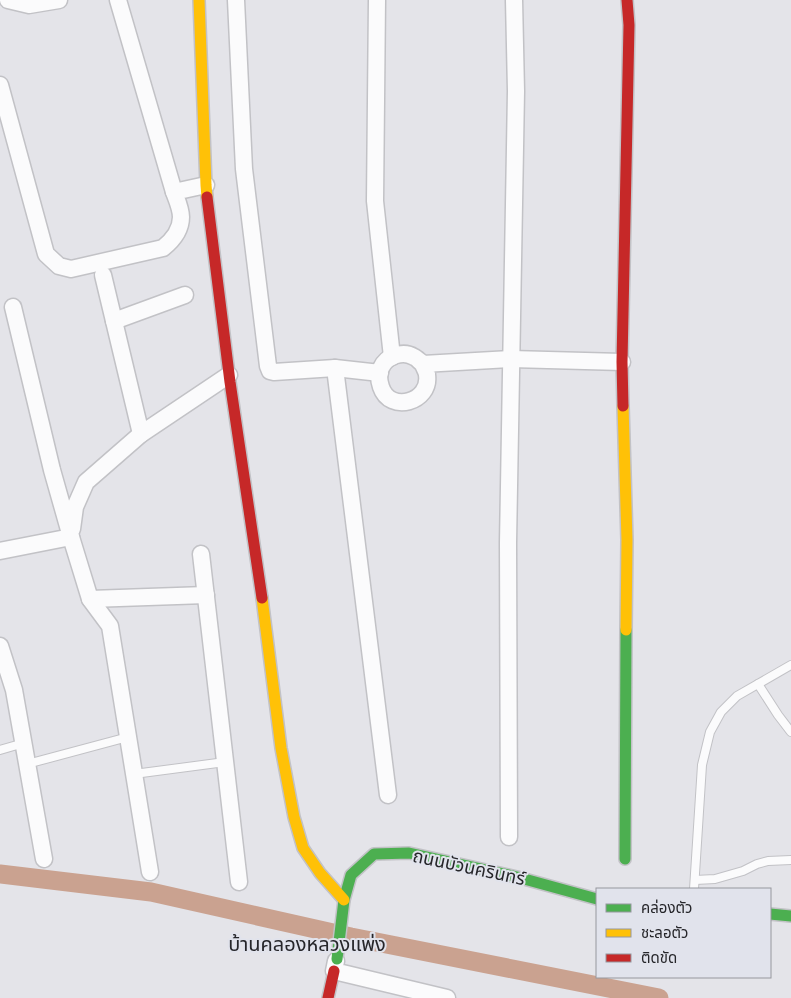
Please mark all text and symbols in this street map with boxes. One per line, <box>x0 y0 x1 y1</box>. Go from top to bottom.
street label: ถนนบัวนครินทร์ <box>411 845 528 889</box>
legend <box>596 888 771 978</box>
text: คล่องตัว <box>641 899 692 917</box>
text: ชะลอตัว <box>641 924 688 942</box>
district label: บ้านคลองหลวงแพ่ง <box>228 932 386 956</box>
text: ติดขัด <box>641 949 677 967</box>

